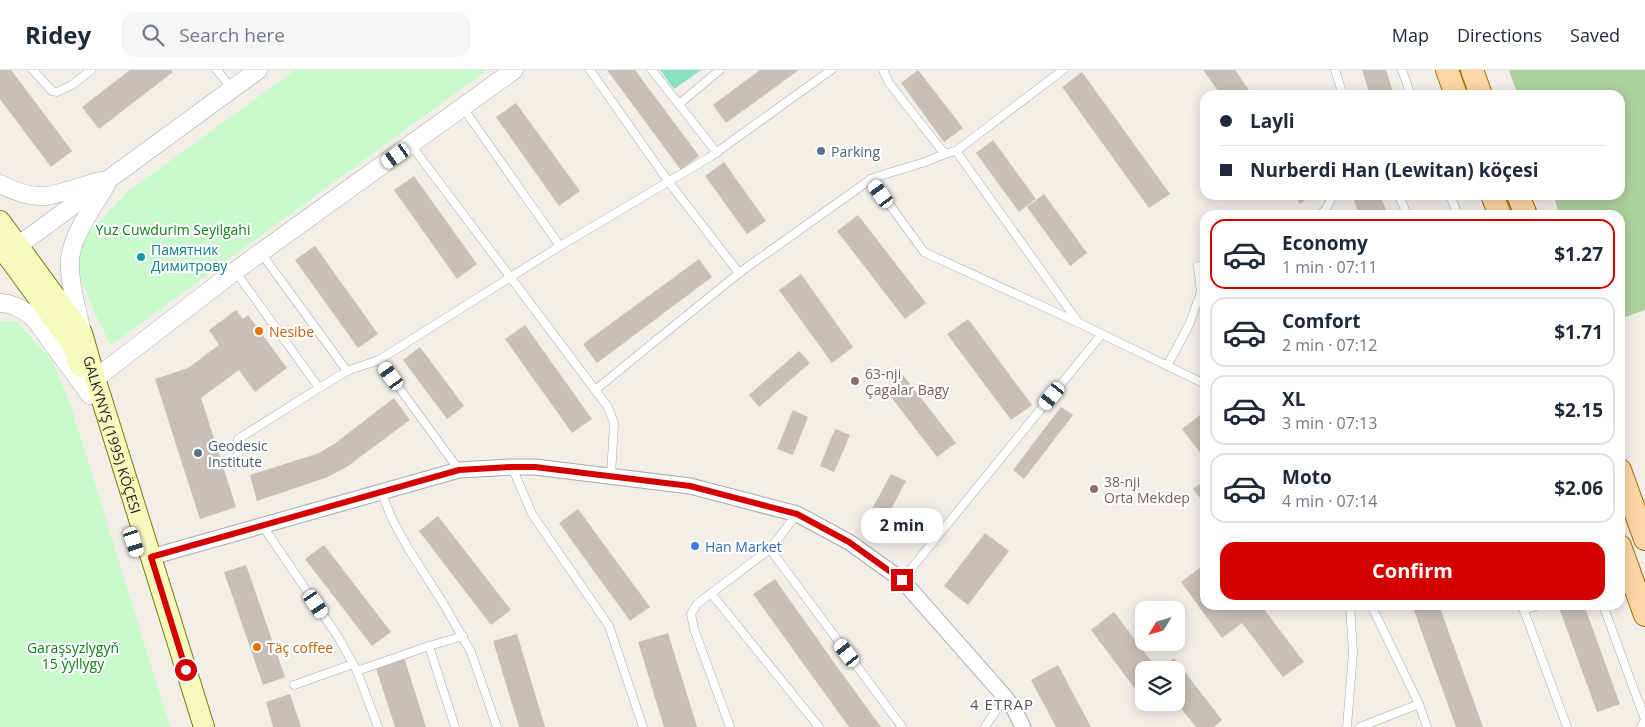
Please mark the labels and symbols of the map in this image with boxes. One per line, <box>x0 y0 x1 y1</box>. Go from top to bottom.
car <box>379 141 412 171</box>
place label: Parking <box>831 142 880 161</box>
marker: Parking <box>815 145 827 157</box>
car <box>866 177 895 211</box>
park label: Yuz Cuwdurim Seyilgahi <box>96 220 251 239</box>
place label: Памятник Димитрову <box>151 240 228 275</box>
marker: Памятник Димитрову <box>135 251 147 263</box>
place label: Nesibe <box>269 322 314 341</box>
marker: Nesibe <box>253 325 265 337</box>
street label: GALKYNYŞ (1995) KÖÇESI <box>80 354 146 516</box>
car <box>376 359 405 393</box>
place label: 63-nji Çagalar Bagy <box>865 364 950 399</box>
marker: 63-nji Çagalar Bagy <box>849 375 861 387</box>
car <box>1036 380 1067 412</box>
place label: Geodesic Institute <box>208 436 268 471</box>
marker: Geodesic Institute <box>192 447 204 459</box>
place label: 38-nji Orta Mekdep <box>1104 472 1190 507</box>
marker: 38-nji Orta Mekdep <box>1088 483 1100 495</box>
callout: 2 min <box>861 508 943 542</box>
car <box>122 525 145 559</box>
place label: Han Market <box>705 537 782 556</box>
marker: Han Market <box>689 540 701 552</box>
route end <box>891 569 913 591</box>
car <box>301 587 330 621</box>
north arrow <box>1135 601 1185 651</box>
car <box>831 637 862 669</box>
park label: Garaşsyzlygyň 15 ýyllygy <box>27 638 119 673</box>
place label: Täç coffee <box>267 638 333 657</box>
marker: Täç coffee <box>251 641 263 653</box>
route start <box>175 659 197 681</box>
district label: 4 ETRAP <box>970 694 1034 714</box>

